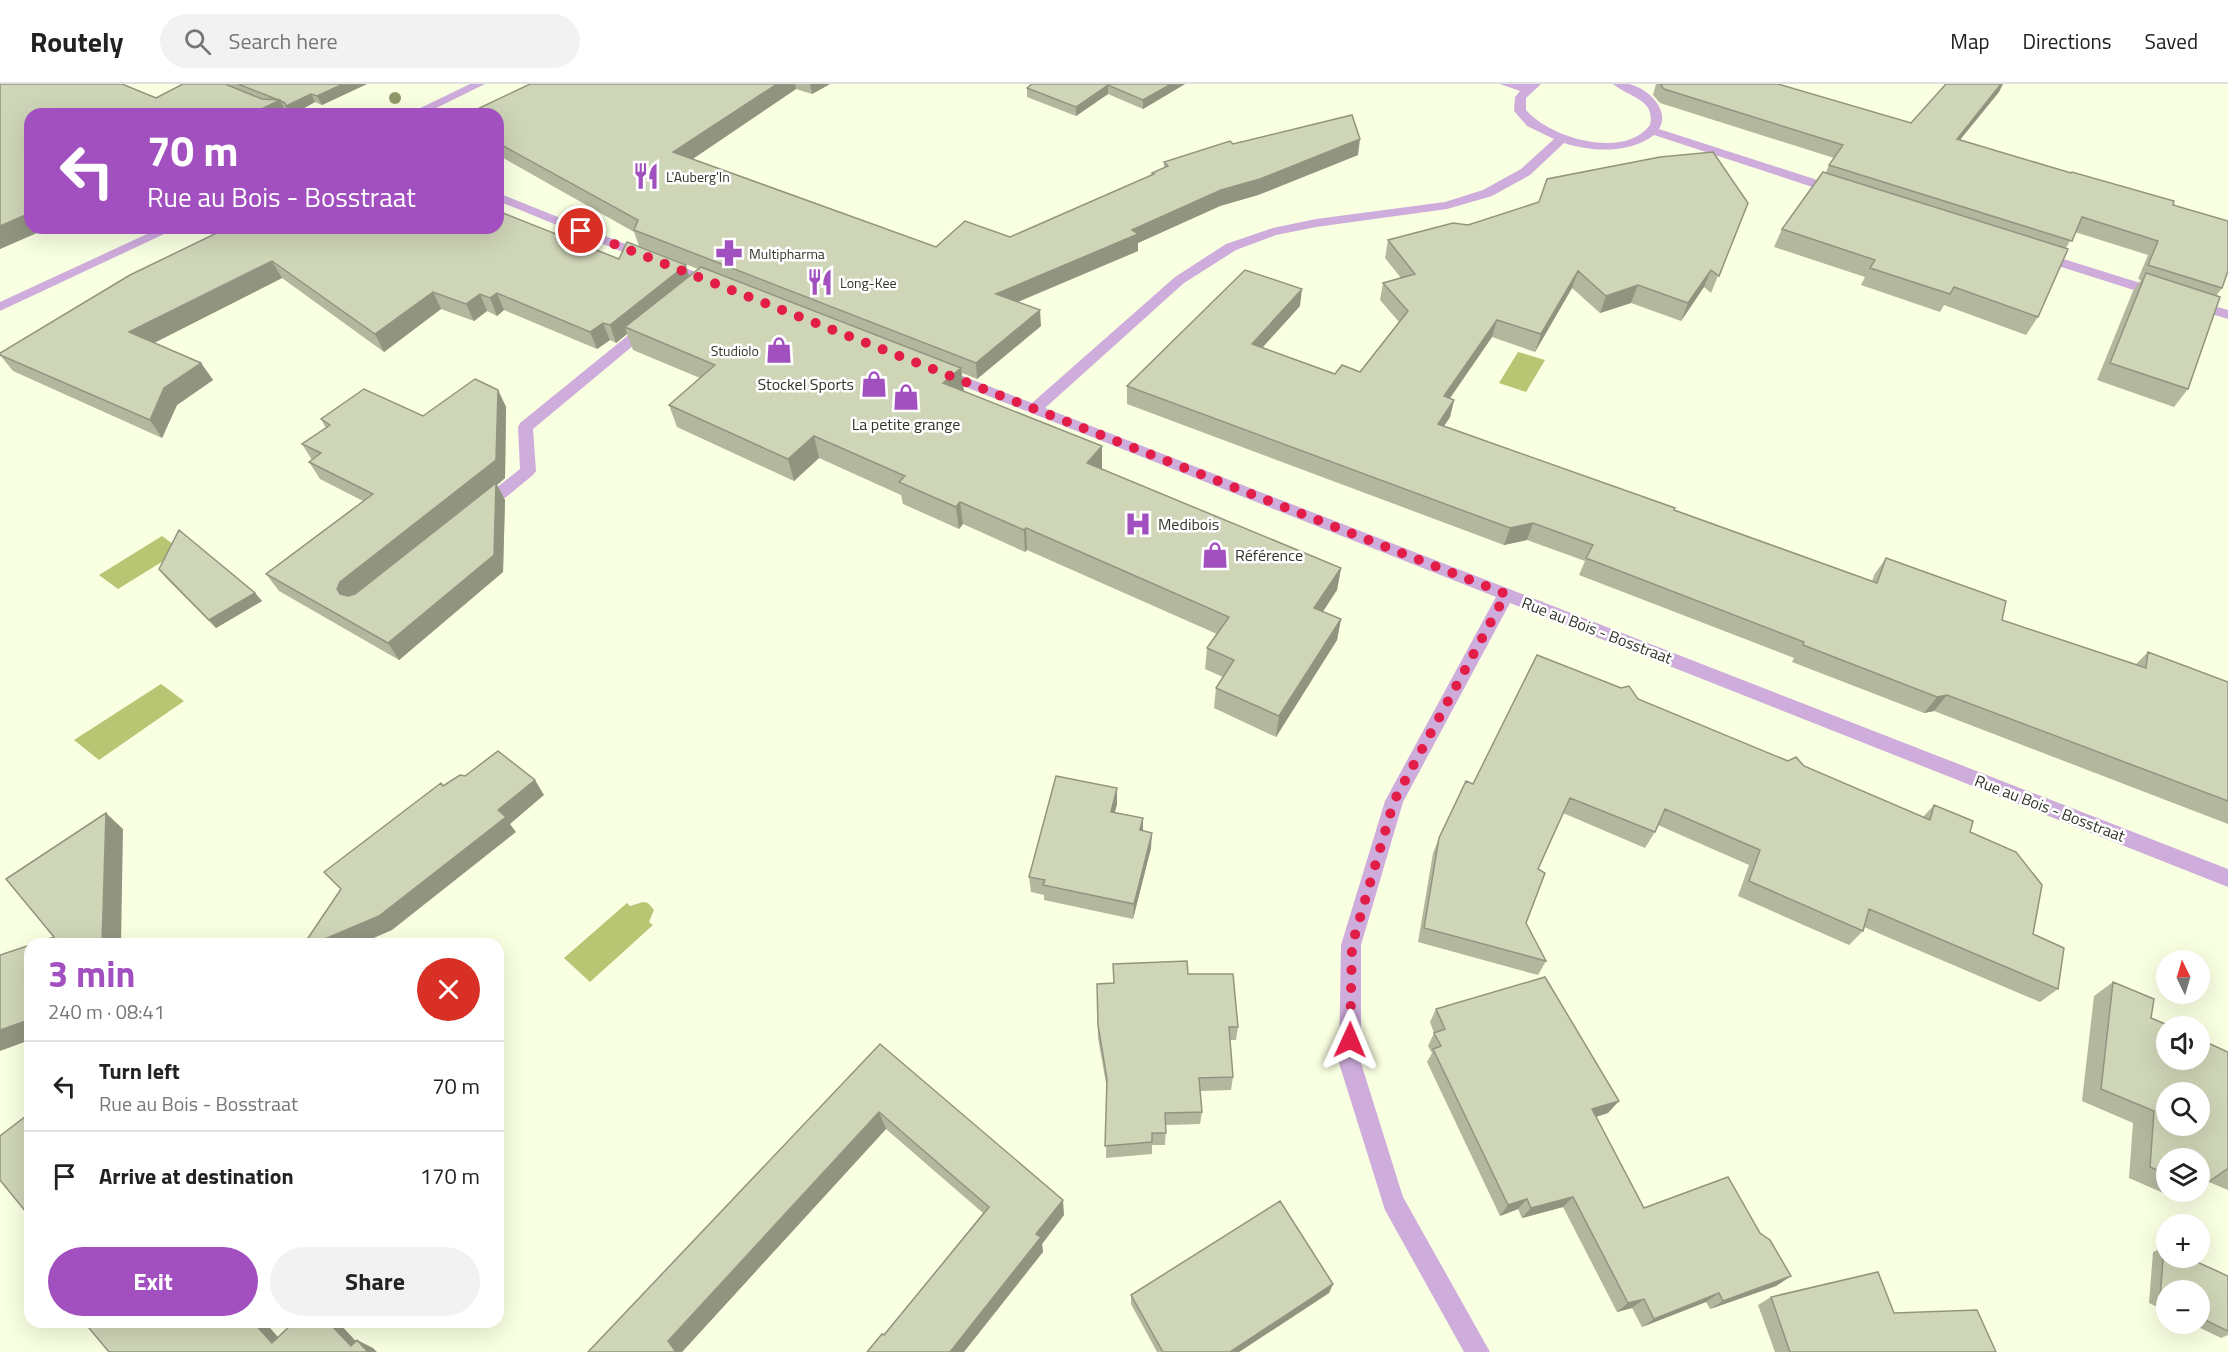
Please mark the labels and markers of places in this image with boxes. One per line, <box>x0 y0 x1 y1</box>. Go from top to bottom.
restaurant icon: L'Auberg'In <box>631 161 661 191</box>
place label: L'Auberg'In <box>666 166 730 187</box>
pin <box>555 205 606 256</box>
pharmacy icon: Multipharma <box>714 238 744 268</box>
place label: Multipharma <box>749 243 825 264</box>
restaurant icon: Long-Kee <box>805 267 835 297</box>
place label: Long-Kee <box>840 272 897 293</box>
shop icon: Studiolo <box>764 335 794 365</box>
place label: Studiolo <box>711 340 759 361</box>
shop icon: Stockel Sports <box>859 369 889 399</box>
place label: Stockel Sports <box>758 372 854 396</box>
shop icon: La petite grange <box>891 382 921 412</box>
place label: La petite grange <box>852 412 960 436</box>
hospital icon: Medibois <box>1123 509 1153 539</box>
place label: Medibois <box>1158 512 1219 536</box>
shop icon: Référence <box>1200 540 1230 570</box>
place label: Référence <box>1235 543 1303 567</box>

